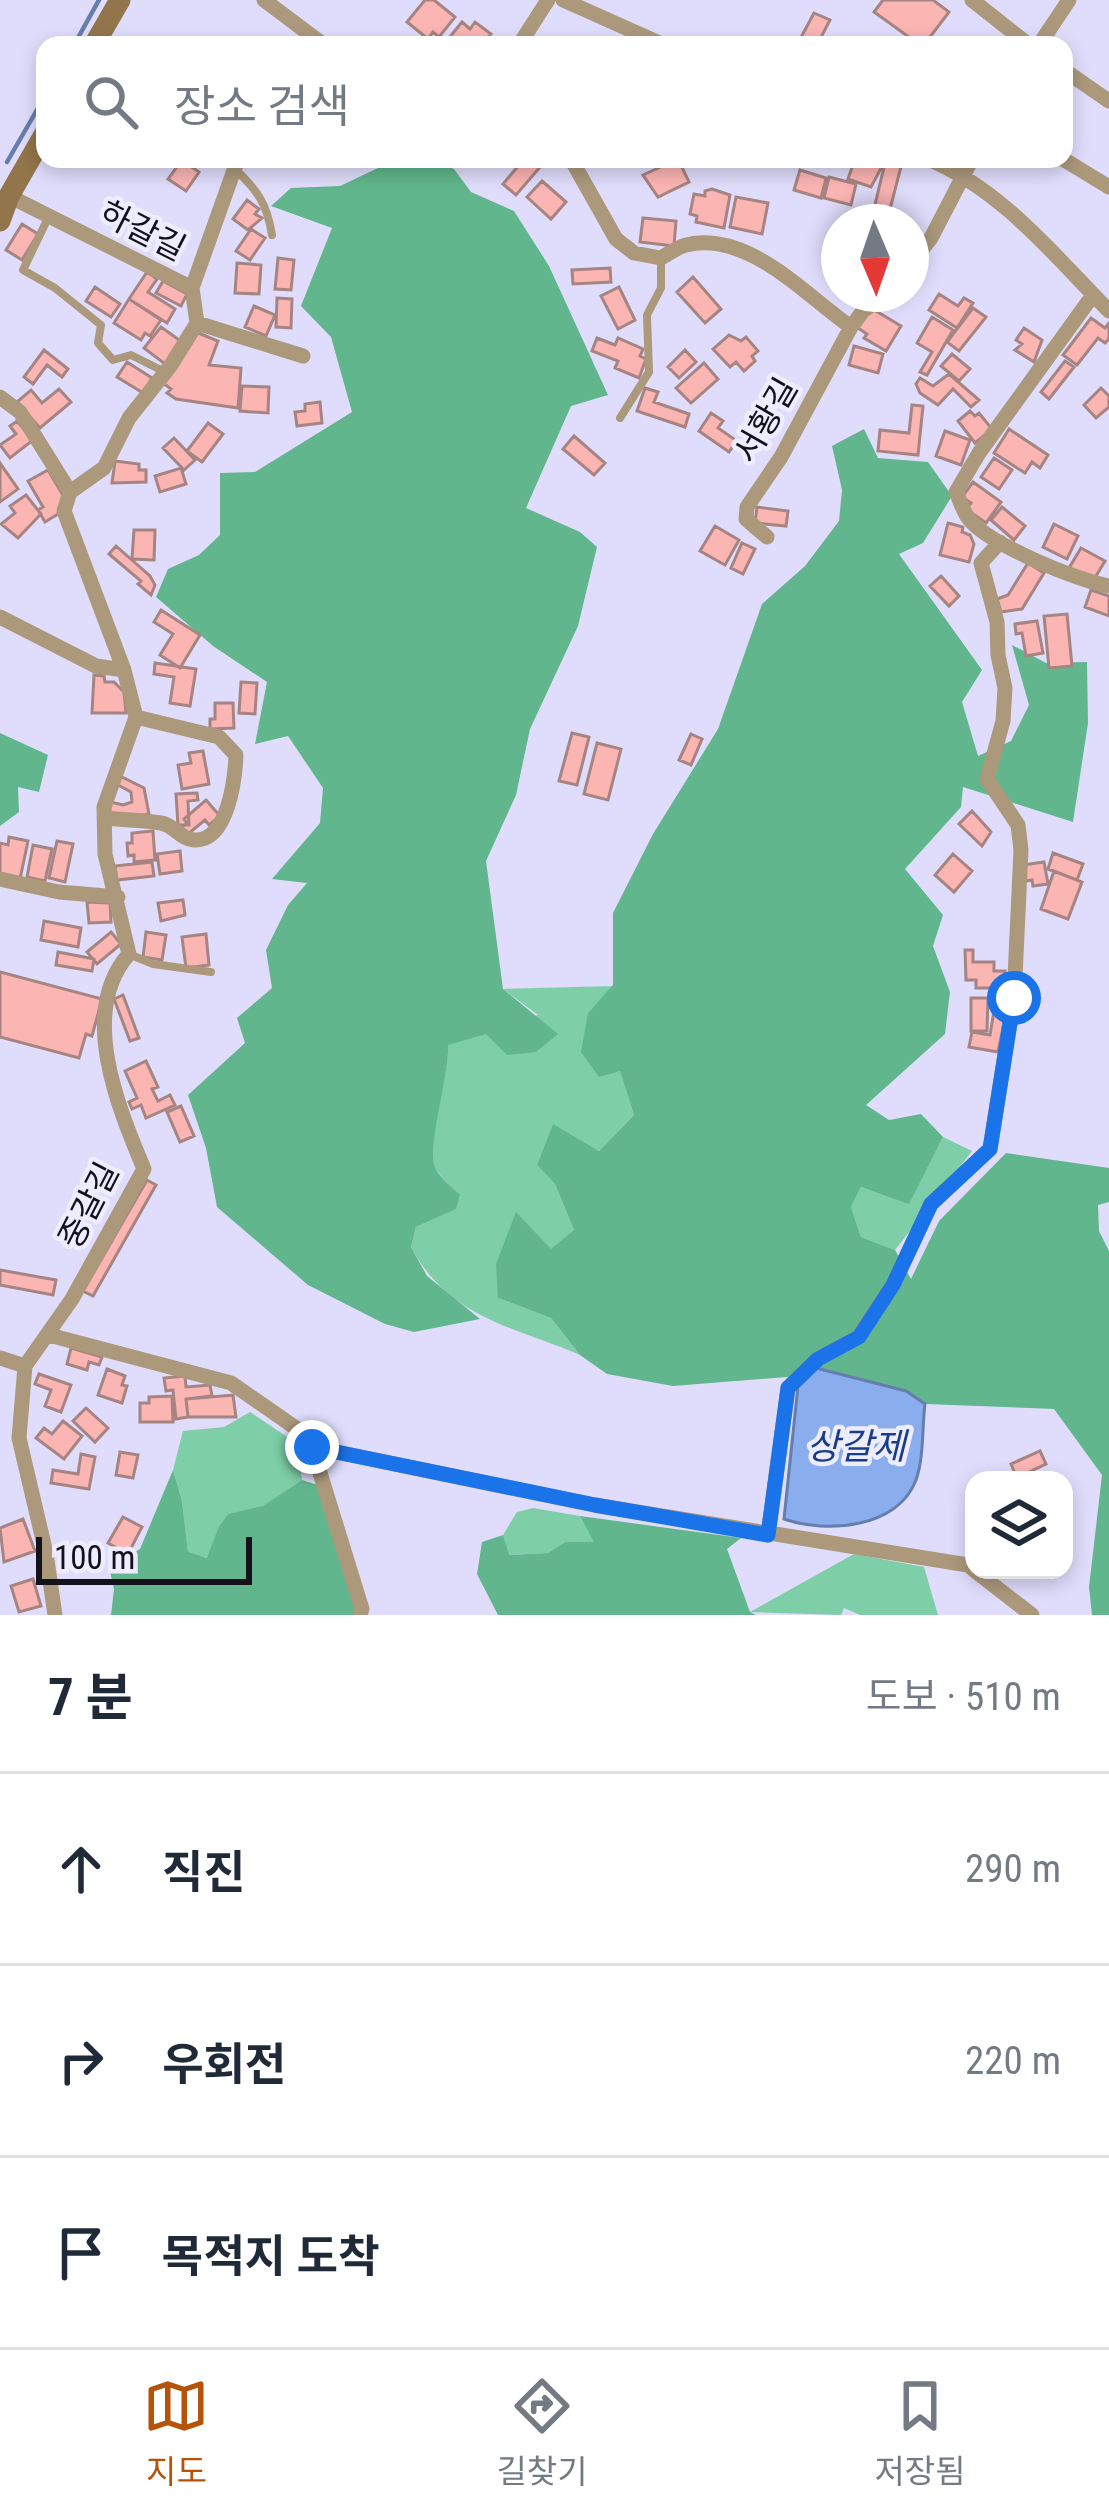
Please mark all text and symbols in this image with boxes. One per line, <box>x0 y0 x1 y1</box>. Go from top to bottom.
search box <box>36 36 1073 168</box>
icon: search <box>78 69 144 135</box>
text: 장소 검색 <box>174 80 350 133</box>
street label: 하갈길 <box>93 192 192 268</box>
north arrow <box>821 204 929 312</box>
street label: 서황길 <box>726 371 805 469</box>
route start <box>987 971 1041 1025</box>
street label: 중갈길 <box>50 1156 126 1255</box>
route end <box>285 1420 339 1474</box>
water label: 상갈제 <box>806 1426 910 1468</box>
map controls <box>965 1471 1073 1579</box>
button: layers <box>965 1471 1073 1579</box>
scale bar <box>36 1531 252 1584</box>
text: 100 m <box>54 1538 135 1577</box>
text: 7 분 <box>48 1668 132 1727</box>
text: 도보 · 510 m <box>866 1674 1061 1720</box>
icon: ahead <box>48 1836 114 1902</box>
text: 직진 <box>162 1846 245 1899</box>
text: 290 m <box>965 1846 1061 1892</box>
icon: right <box>48 2028 114 2094</box>
text: 우회전 <box>162 2038 286 2091</box>
text: 220 m <box>965 2038 1061 2084</box>
icon: arrive <box>48 2220 114 2286</box>
text: 목적지 도착 <box>162 2230 379 2283</box>
tab: 지도 <box>143 2373 209 2493</box>
tab: 길찾기 <box>496 2373 588 2493</box>
tab: 저장됨 <box>874 2373 966 2493</box>

